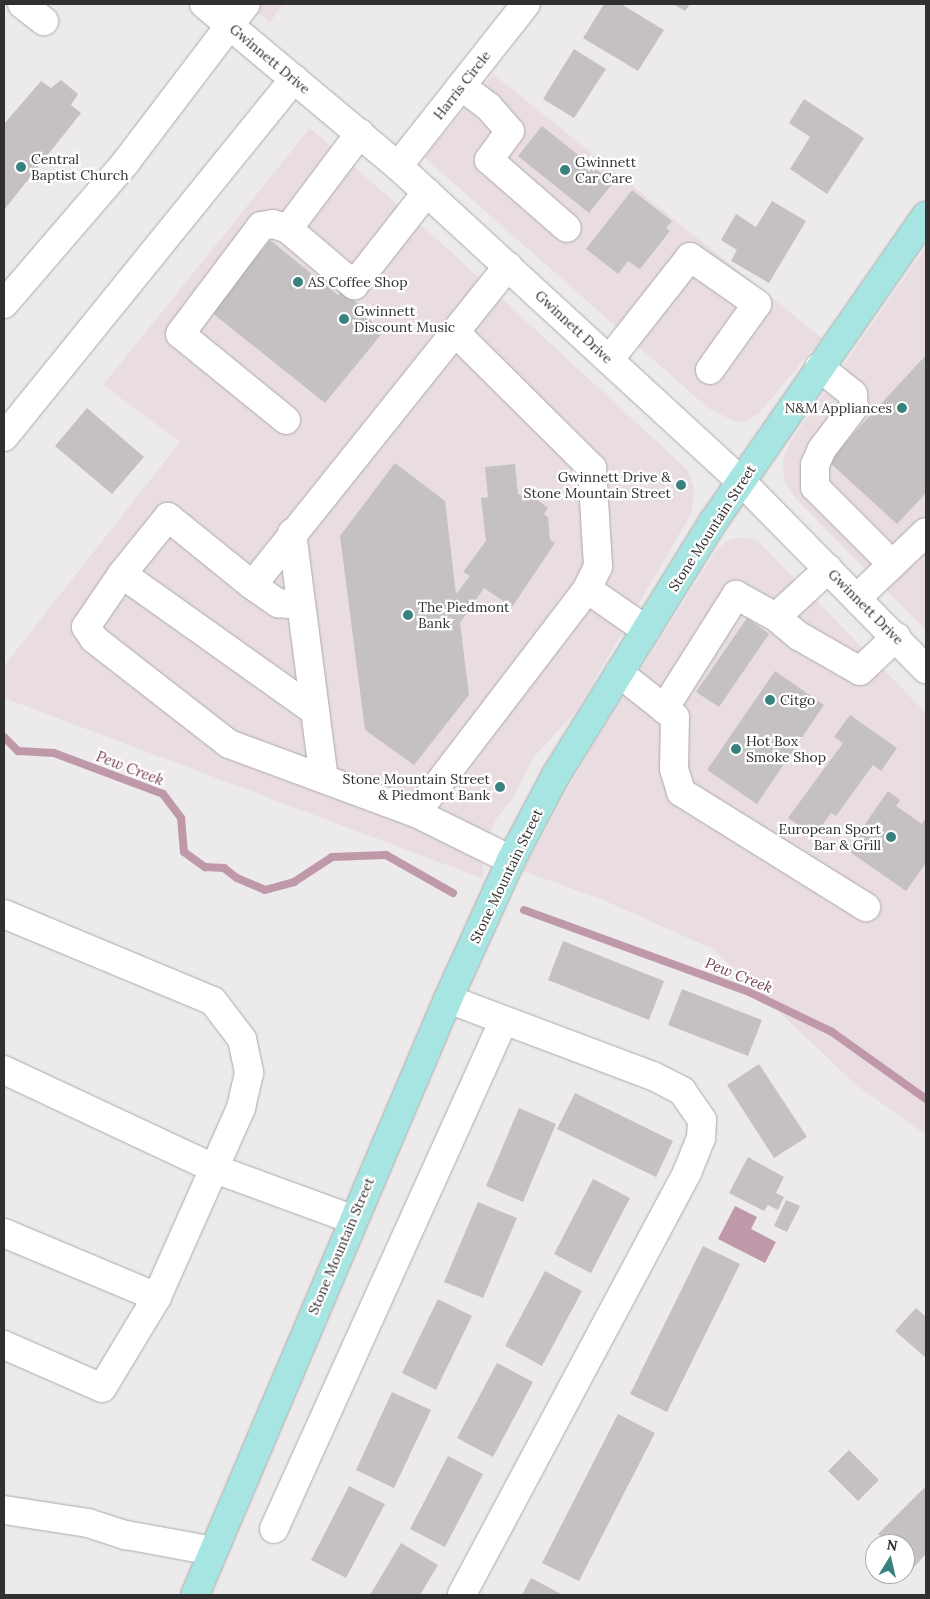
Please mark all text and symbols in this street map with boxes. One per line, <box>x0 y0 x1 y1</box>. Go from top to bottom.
street label: Gwinnett Drive <box>226 20 314 98</box>
street label: Harris Circle <box>430 47 494 123</box>
place label: Central Baptist Church <box>31 151 129 184</box>
place label: Gwinnett Car Care <box>575 154 636 186</box>
marker: Central Baptist Church <box>15 161 27 173</box>
marker: Gwinnett Car Care <box>559 164 571 176</box>
place label: AS Coffee Shop <box>308 274 407 290</box>
marker: AS Coffee Shop <box>292 276 304 288</box>
street label: Gwinnett Drive <box>532 287 616 367</box>
place label: Gwinnett Discount Music <box>354 303 455 336</box>
marker: Gwinnett Discount Music <box>338 313 350 325</box>
place label: N&M Appliances <box>785 400 892 416</box>
marker: N&M Appliances <box>896 402 908 414</box>
street label: Stone Mountain Street <box>665 462 759 594</box>
place label: Gwinnett Drive & Stone Mountain Street <box>524 469 671 502</box>
marker: Gwinnett Drive & Stone Mountain Street <box>675 479 687 491</box>
street label: Gwinnett Drive <box>825 566 907 648</box>
place label: The Piedmont Bank <box>418 599 509 632</box>
marker: The Piedmont Bank <box>402 609 414 621</box>
place label: Citgo <box>780 692 815 708</box>
marker: Citgo <box>764 694 776 706</box>
place label: Hot Box Smoke Shop <box>746 733 826 766</box>
marker: Hot Box Smoke Shop <box>730 743 742 755</box>
water label: Pew Creek <box>94 747 166 789</box>
place label: Stone Mountain Street & Piedmont Bank <box>343 771 490 804</box>
marker: Stone Mountain Street & Piedmont Bank <box>494 781 506 793</box>
street label: Stone Mountain Street <box>466 806 546 946</box>
place label: European Sport Bar & Grill <box>779 821 881 854</box>
marker: European Sport Bar & Grill <box>885 831 897 843</box>
water label: Pew Creek <box>703 953 775 997</box>
street label: Stone Mountain Street <box>304 1175 378 1317</box>
north arrow <box>865 1534 915 1584</box>
text: N <box>885 1535 899 1555</box>

